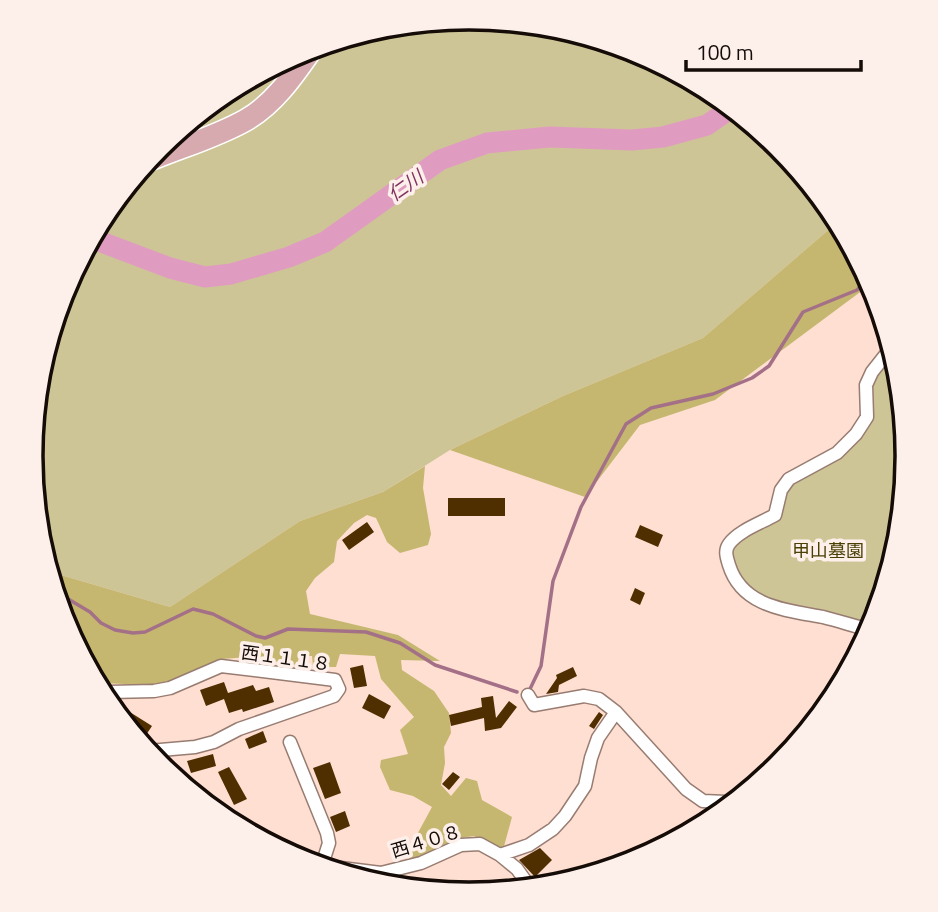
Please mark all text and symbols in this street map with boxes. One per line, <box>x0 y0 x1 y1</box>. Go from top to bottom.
scale bar <box>686 28 861 72</box>
text: 100 m <box>696 36 753 68</box>
water label: 仁川 <box>381 161 431 208</box>
park label: 甲山墓園 <box>792 537 864 564</box>
street label: 西１１１８ <box>240 638 332 678</box>
street label: 西４０８ <box>388 818 464 864</box>

